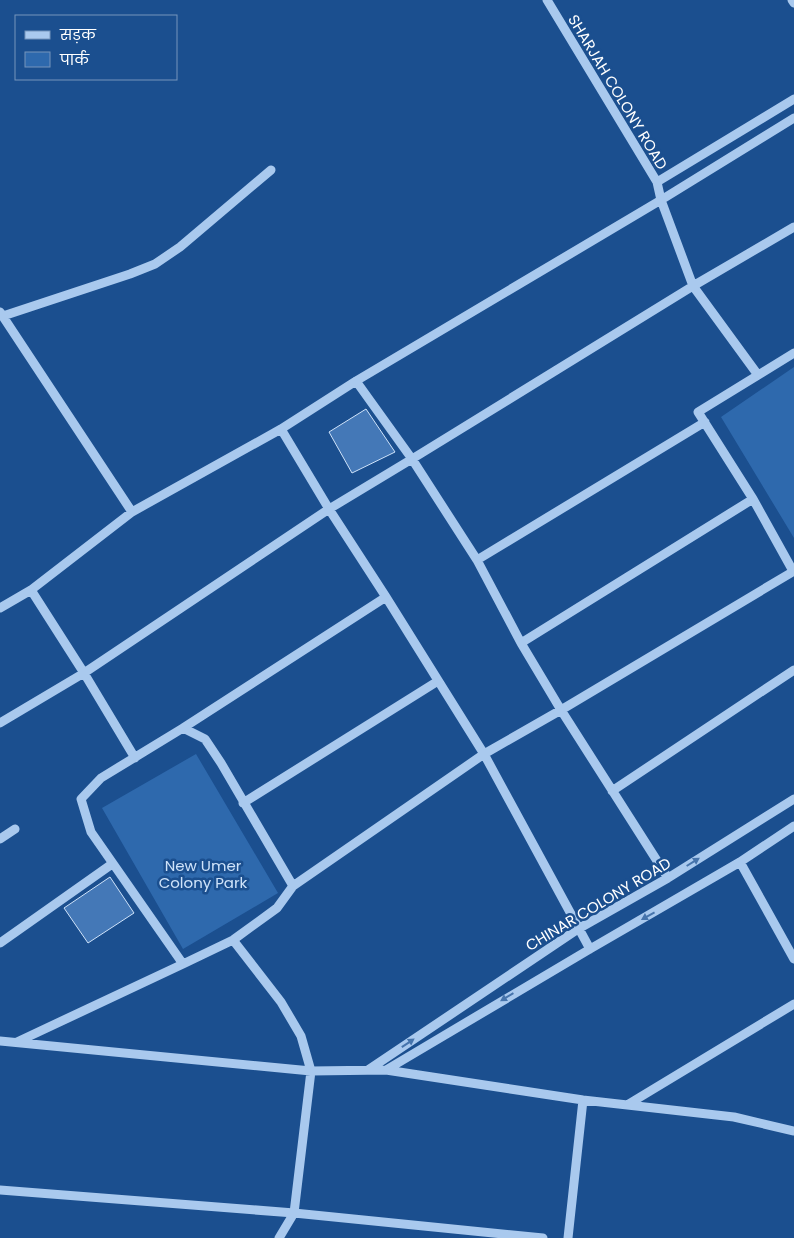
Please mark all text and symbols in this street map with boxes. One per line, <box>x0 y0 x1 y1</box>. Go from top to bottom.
street label: SHARJAH COLONY ROAD <box>563 11 673 173</box>
legend <box>15 15 178 80</box>
text: सड़क <box>59 24 97 45</box>
text: पार्क <box>59 49 90 70</box>
street label: CHINAR COLONY ROAD <box>521 852 675 956</box>
park label: New Umer Colony Park <box>159 855 248 893</box>
one-way arrow <box>687 858 700 867</box>
one-way arrow <box>641 912 655 920</box>
one-way arrow <box>501 993 514 1002</box>
one-way arrow <box>402 1038 415 1048</box>

